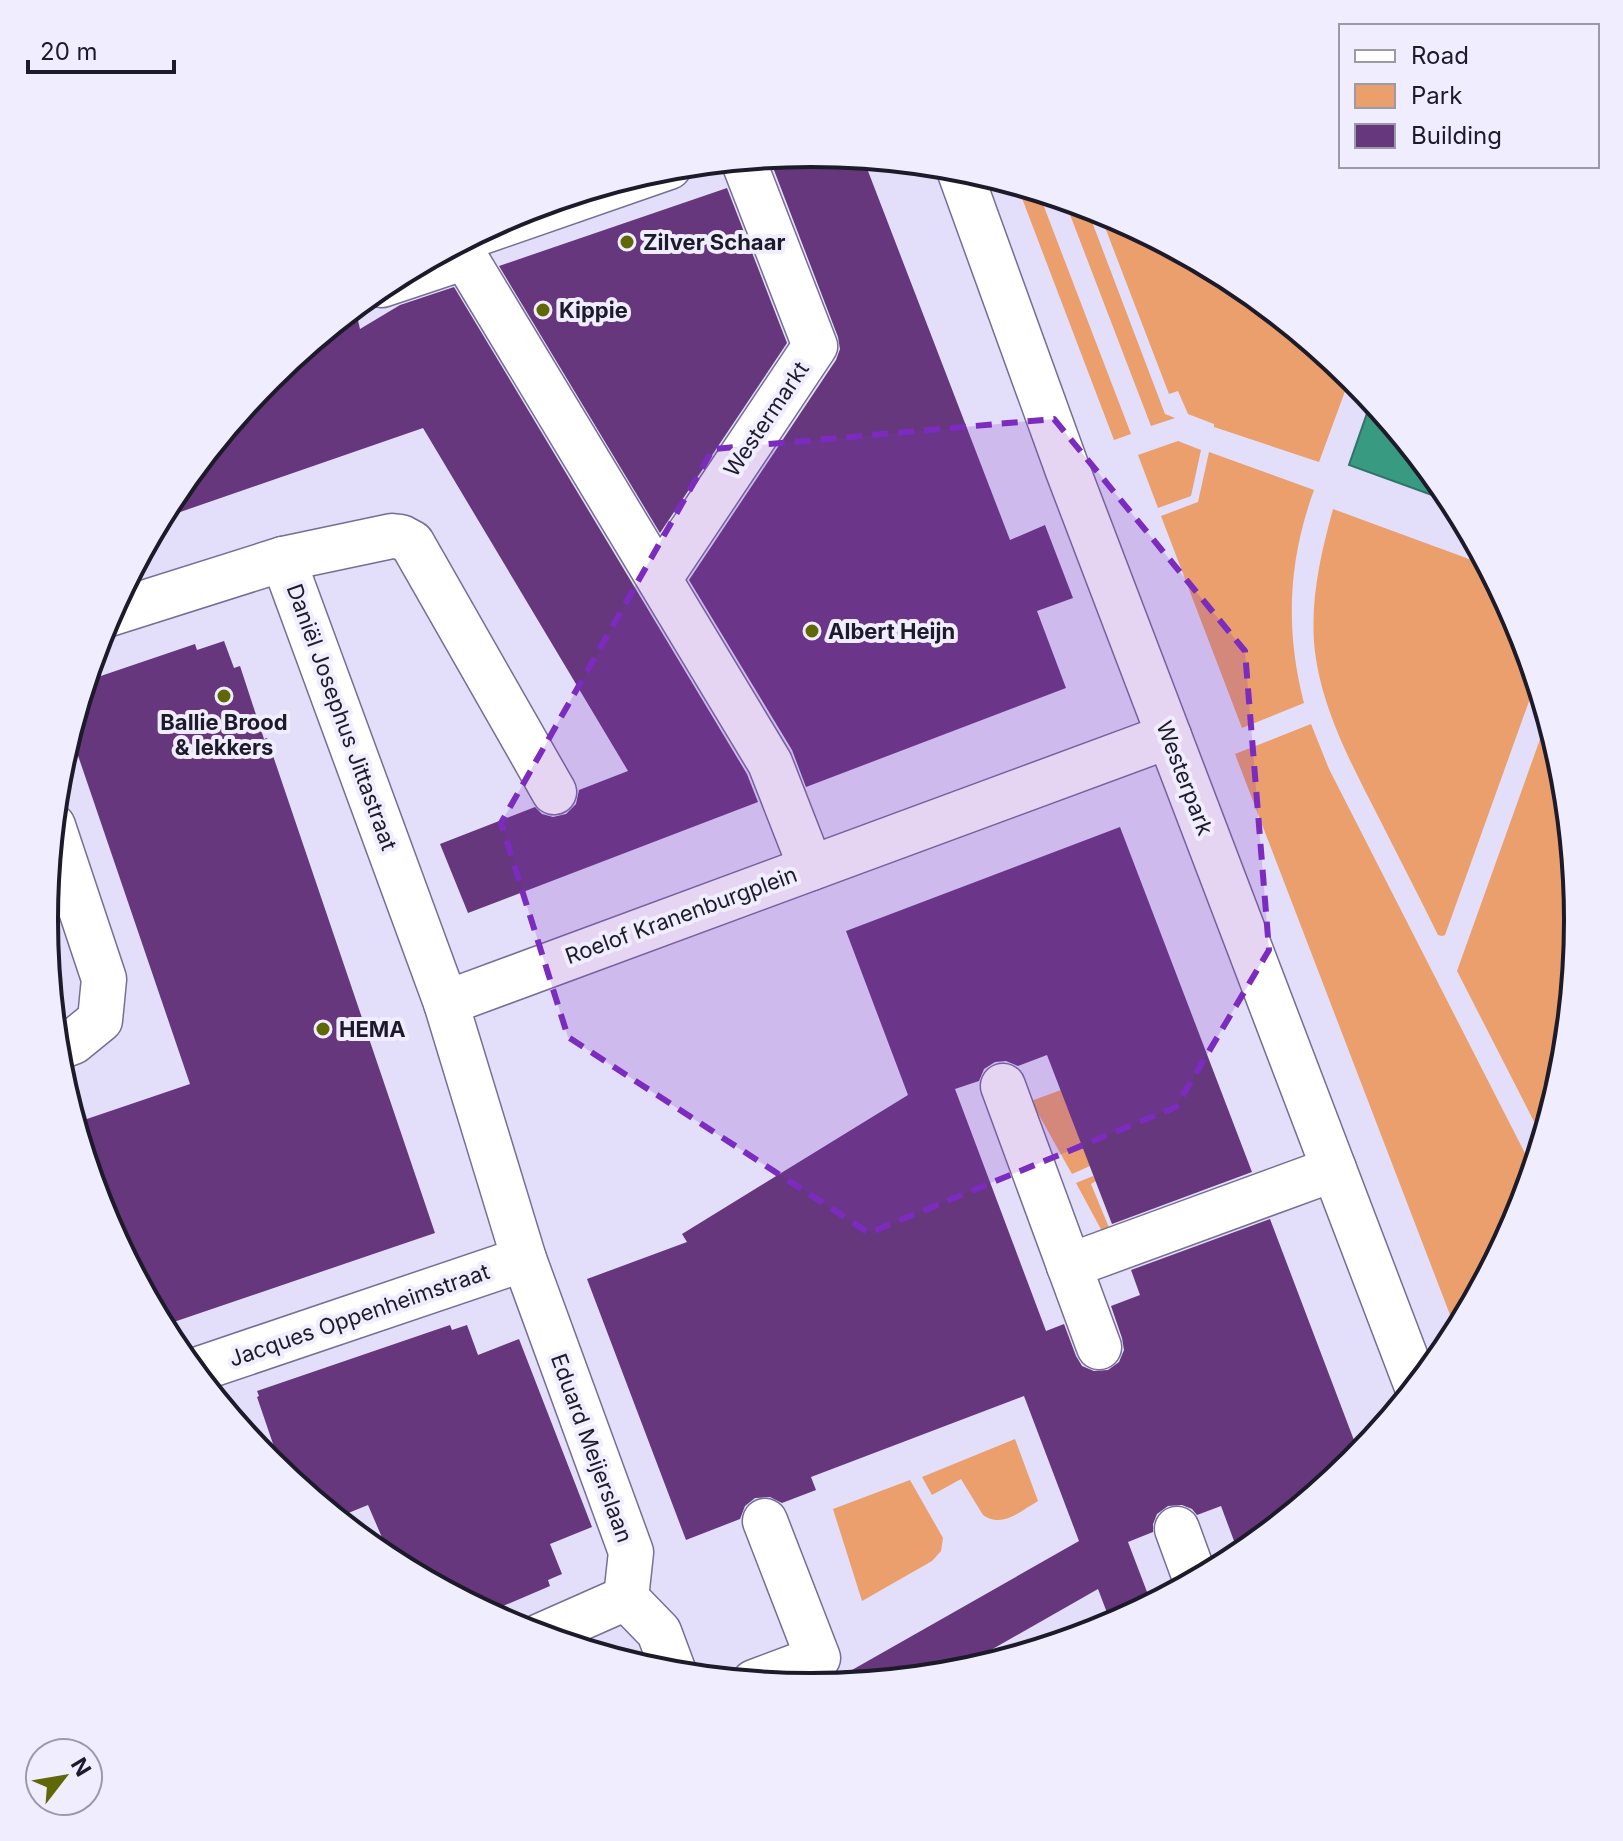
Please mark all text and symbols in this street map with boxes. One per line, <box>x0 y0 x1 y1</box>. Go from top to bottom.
scale bar <box>28 24 174 74</box>
legend <box>1339 24 1599 168</box>
text: 20 m <box>40 37 98 66</box>
text: Road <box>1411 41 1469 70</box>
text: Park <box>1411 81 1462 110</box>
text: Building <box>1411 121 1502 150</box>
place label: Zilver Schaar <box>643 229 785 255</box>
marker: Zilver Schaar <box>618 233 636 251</box>
place label: Kippie <box>559 297 628 323</box>
marker: Kippie <box>534 301 552 319</box>
street label: Westermarkt <box>718 357 814 481</box>
street label: Daniël Josephus Jittastraat <box>282 580 402 854</box>
place label: Albert Heijn <box>828 618 955 644</box>
marker: Albert Heijn <box>803 622 821 640</box>
marker: Ballie Brood & lekkers <box>215 687 233 705</box>
place label: Ballie Brood & lekkers <box>160 709 288 760</box>
street label: Westerpark <box>1151 717 1219 839</box>
street label: Roelof Kranenburgplein <box>562 861 800 969</box>
place label: HEMA <box>339 1016 406 1042</box>
marker: HEMA <box>314 1020 332 1038</box>
street label: Jacques Oppenheimstraat <box>225 1258 493 1372</box>
street label: Eduard Meijerslaan <box>546 1350 638 1546</box>
north arrow <box>24 1737 104 1817</box>
text: N <box>66 1753 97 1781</box>

